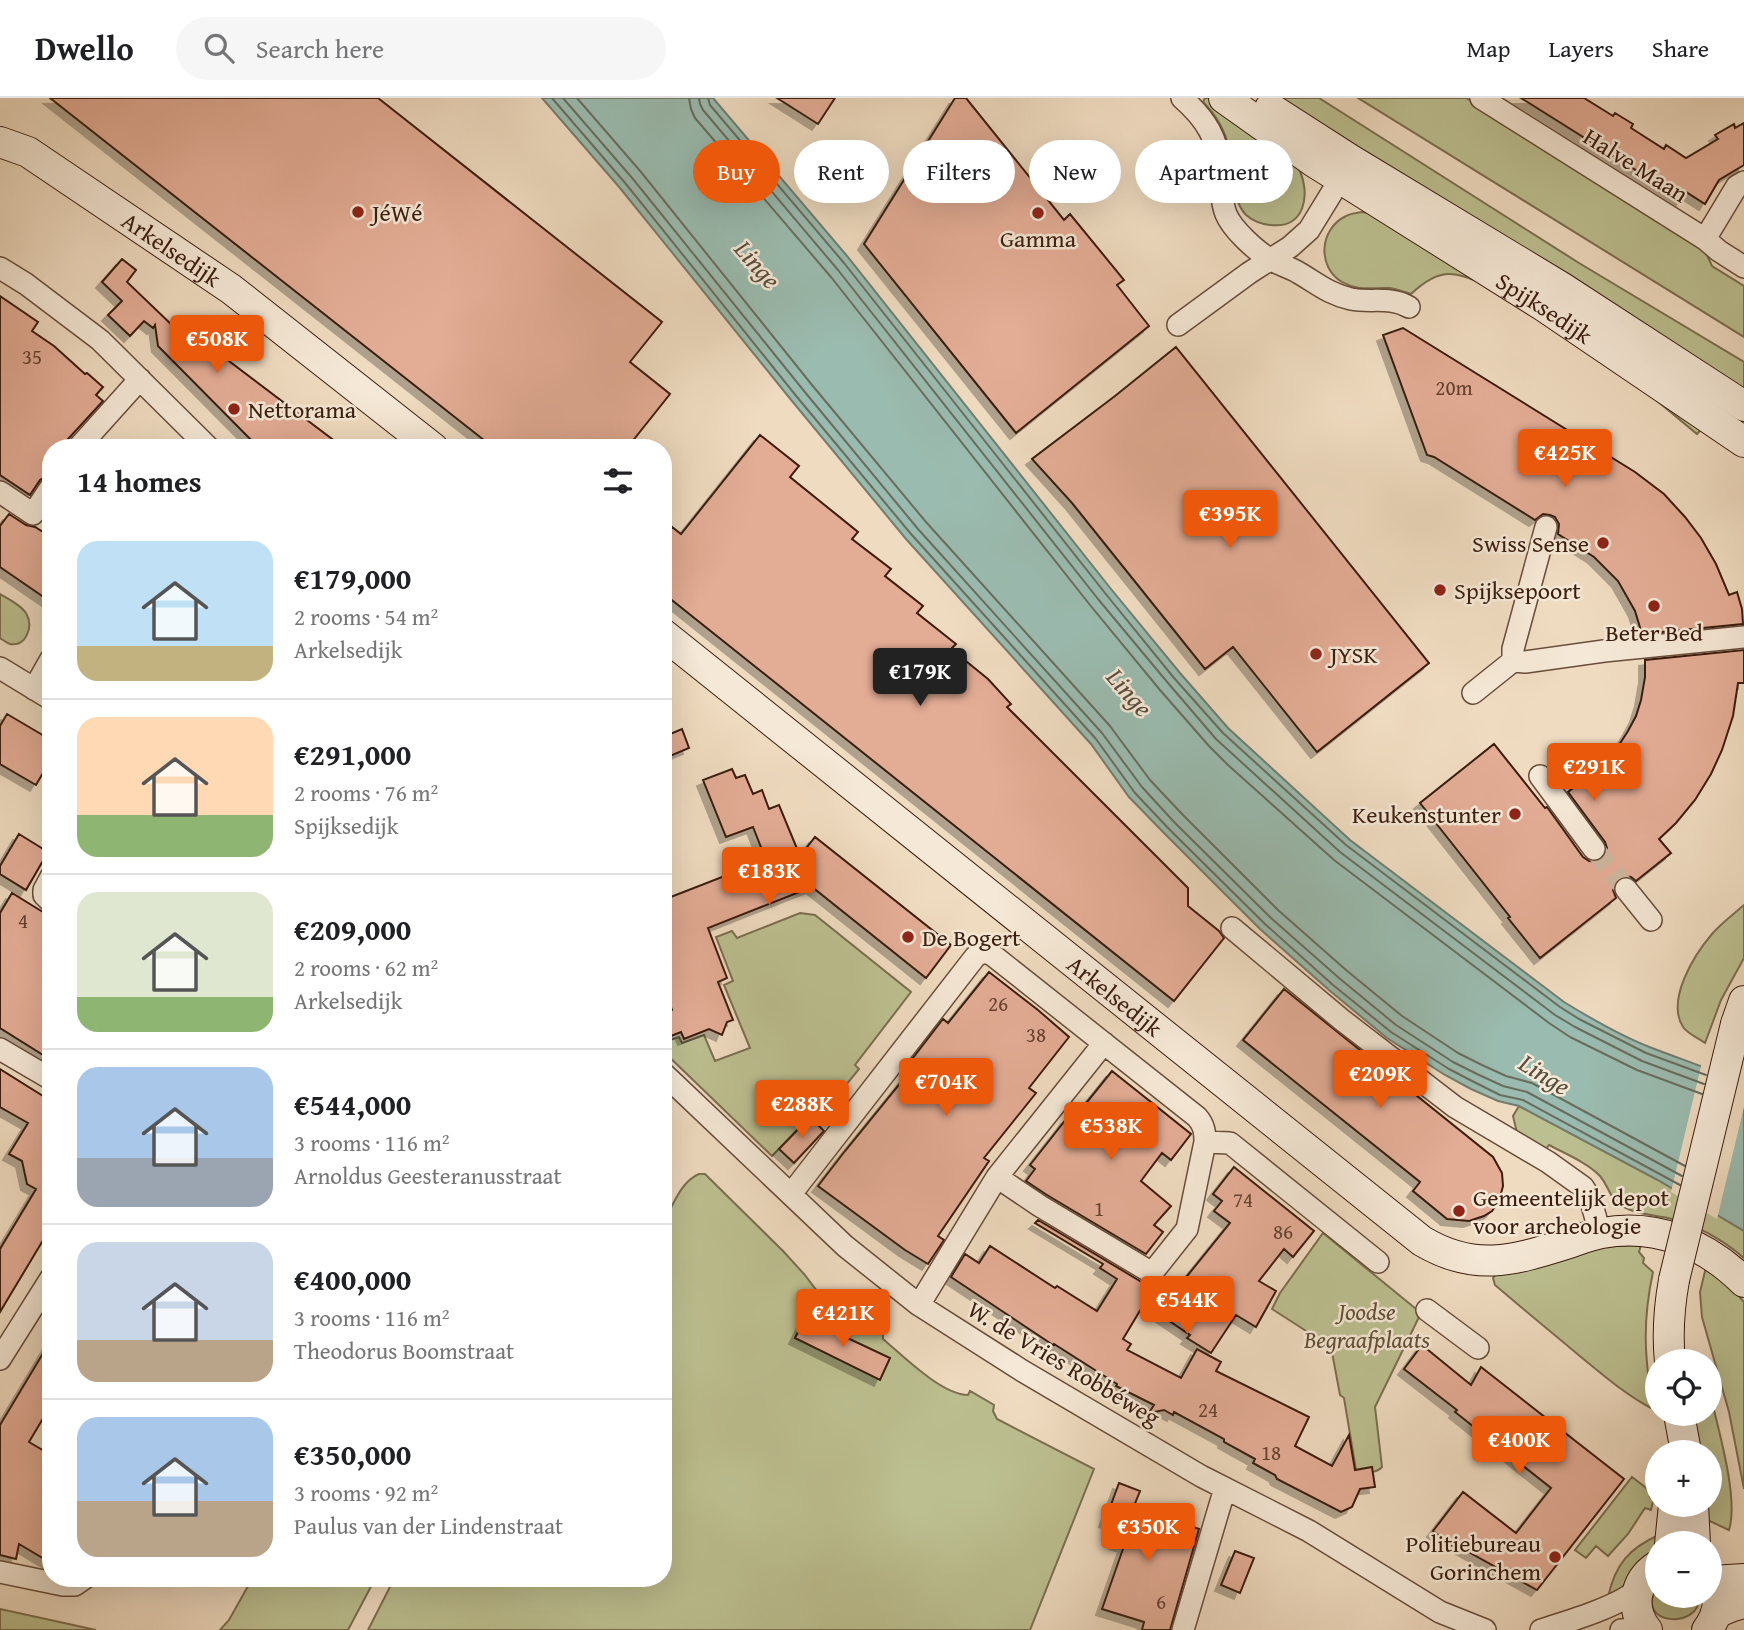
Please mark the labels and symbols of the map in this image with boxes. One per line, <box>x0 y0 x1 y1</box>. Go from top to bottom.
street label: Halve Maan <box>1577 119 1696 211</box>
place label: JéWé <box>369 195 422 230</box>
street label: Arkelsedijk <box>115 203 229 296</box>
marker: JéWé <box>350 204 366 220</box>
marker: Gamma <box>1030 205 1046 221</box>
place label: Gamma <box>1000 221 1077 256</box>
water label: Linge <box>725 230 790 297</box>
street label: Spijksedijk <box>1489 263 1600 352</box>
pin: €508K <box>168 316 266 375</box>
house number: 35 <box>22 341 42 372</box>
house number: 20m <box>1435 372 1473 403</box>
place label: Nettorama <box>248 392 357 427</box>
marker: Nettorama <box>226 401 242 417</box>
pin: €425K <box>1516 430 1614 489</box>
pin: €395K <box>1181 490 1279 550</box>
place label: Swiss Sense <box>1472 526 1589 561</box>
marker: Swiss Sense <box>1595 535 1611 551</box>
place label: Spijksepoort <box>1454 573 1581 608</box>
marker: Spijksepoort <box>1432 582 1448 598</box>
marker: Beter Bed <box>1646 598 1662 614</box>
place label: Beter Bed <box>1605 615 1703 650</box>
place label: JYSK <box>1327 637 1378 672</box>
marker: JYSK <box>1308 646 1324 662</box>
pin: €179K <box>871 648 969 708</box>
water label: Linge <box>1097 658 1162 725</box>
pin: €291K <box>1545 744 1643 803</box>
place label: Keukenstunter <box>1352 797 1501 832</box>
marker: Keukenstunter <box>1507 806 1523 822</box>
pin: €183K <box>720 848 818 907</box>
house number: 4 <box>18 905 28 936</box>
place label: De Bogert <box>922 920 1021 955</box>
marker: De Bogert <box>900 929 916 945</box>
street label: Arkelsedijk <box>1060 947 1171 1045</box>
house number: 26 <box>988 988 1008 1019</box>
house number: 38 <box>1026 1019 1046 1050</box>
water label: Linge <box>1511 1043 1578 1105</box>
pin: €209K <box>1331 1051 1429 1110</box>
pin: €704K <box>897 1058 995 1118</box>
pin: €288K <box>753 1080 851 1140</box>
pin: €538K <box>1062 1102 1160 1162</box>
place label: Gemeentelijk depot voor archeologie <box>1473 1180 1669 1243</box>
house number: 74 <box>1233 1184 1253 1215</box>
house number: 1 <box>1094 1193 1104 1224</box>
marker: Gemeentelijk depot voor archeologie <box>1451 1203 1467 1219</box>
house number: 86 <box>1273 1216 1293 1247</box>
pin: €544K <box>1138 1276 1236 1336</box>
pin: €421K <box>794 1290 892 1349</box>
street label: W. de Vries Robbéweg <box>961 1292 1167 1434</box>
park label: Joodse Begraafplaats <box>1303 1294 1430 1357</box>
house number: 24 <box>1198 1394 1218 1425</box>
pin: €400K <box>1470 1416 1568 1476</box>
house number: 18 <box>1261 1437 1281 1468</box>
pin: €350K <box>1099 1504 1197 1563</box>
place label: Politiebureau Gorinchem <box>1405 1526 1541 1589</box>
marker: Politiebureau Gorinchem <box>1547 1549 1563 1565</box>
house number: 6 <box>1156 1586 1166 1617</box>

